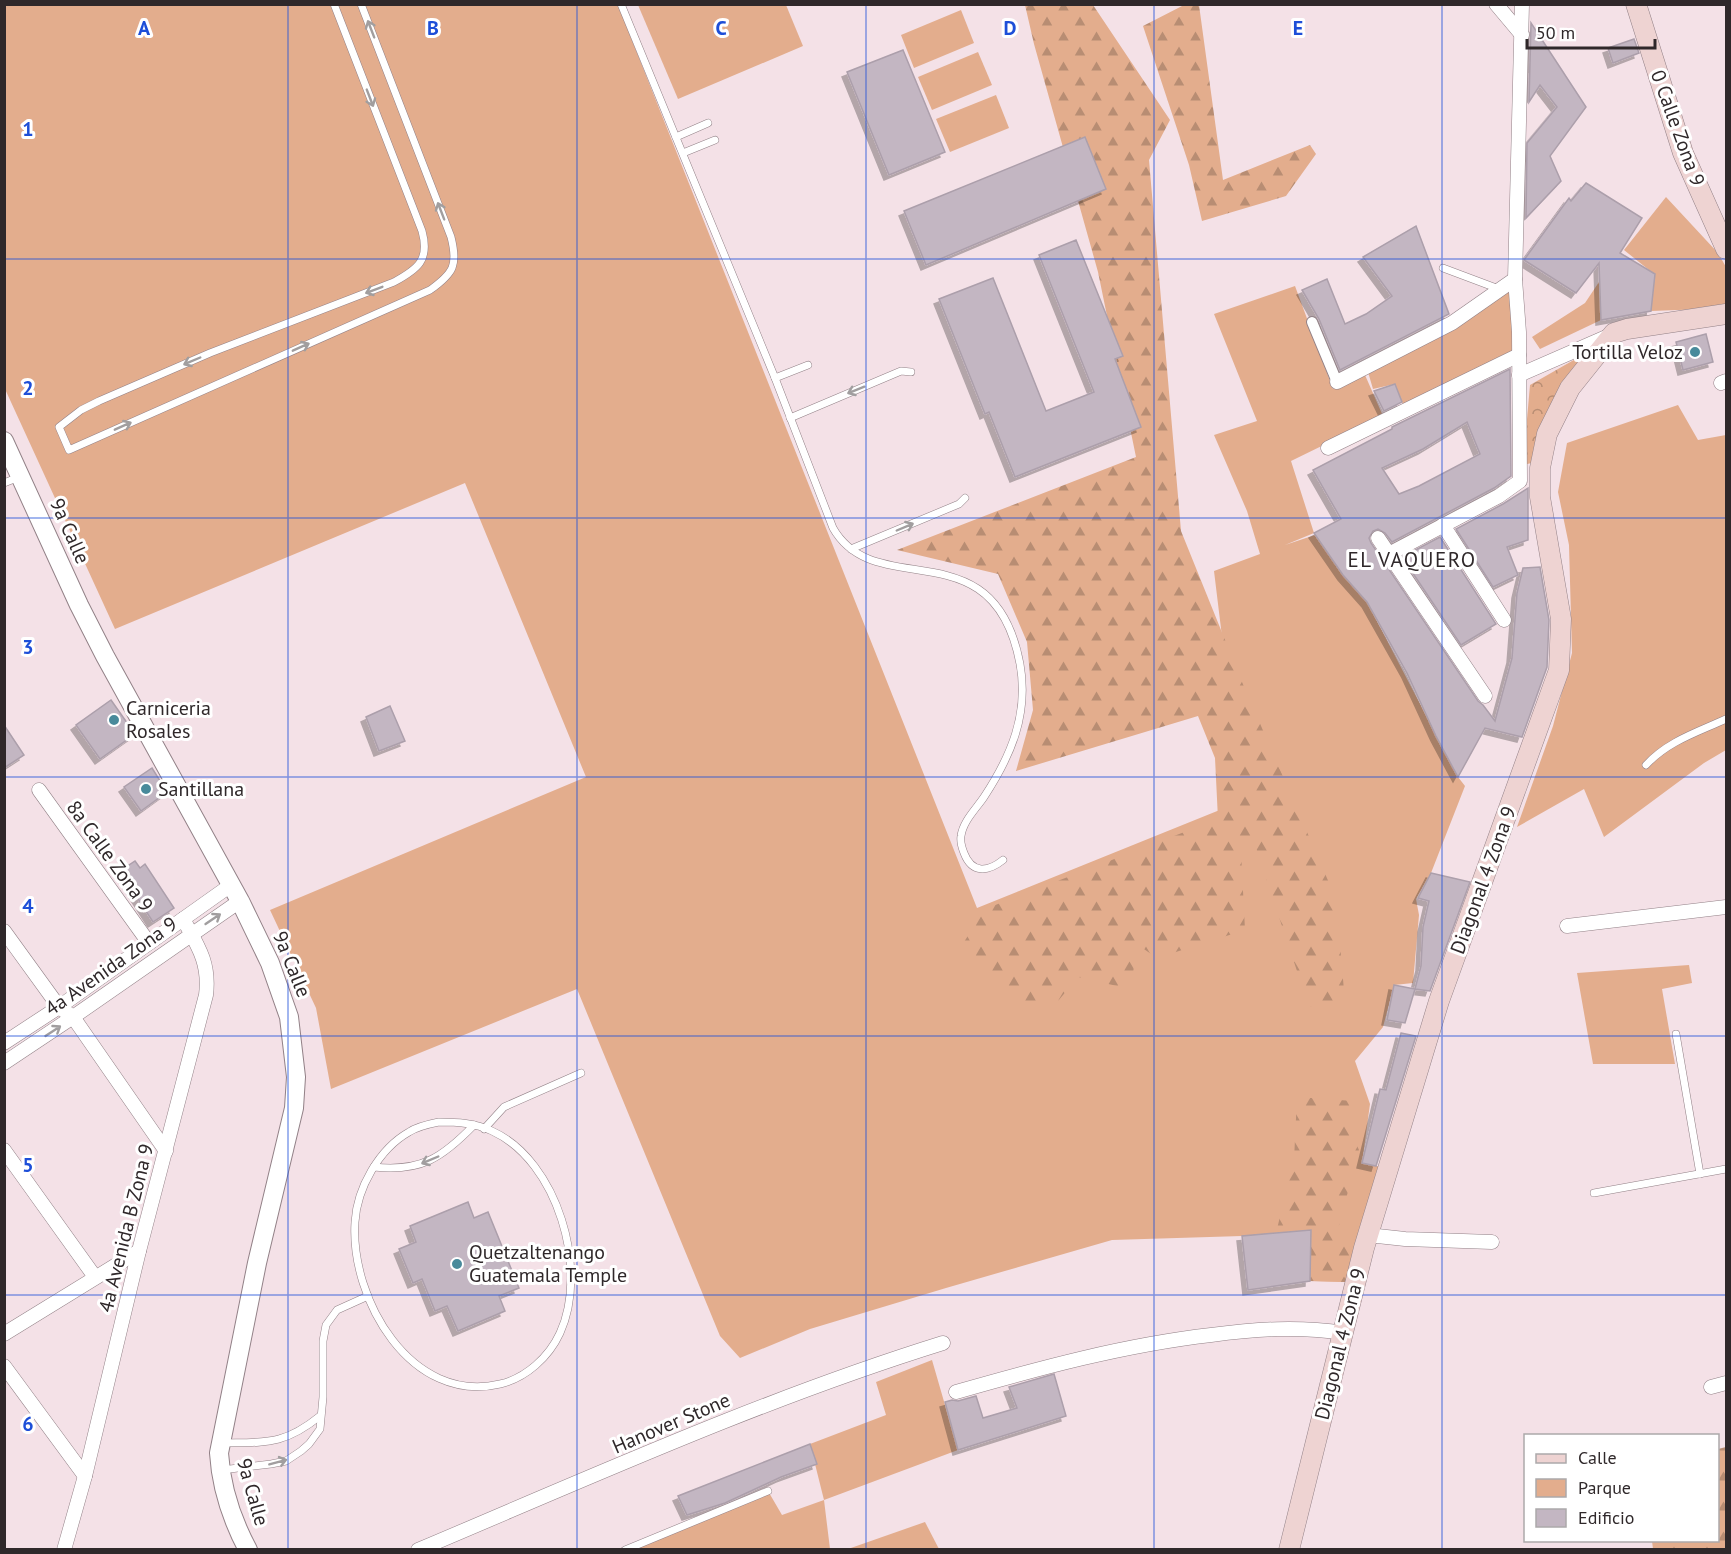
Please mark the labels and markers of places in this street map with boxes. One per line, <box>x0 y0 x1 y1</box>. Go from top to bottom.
place label: Tortilla Veloz <box>1572 339 1683 365</box>
marker: Tortilla Veloz <box>1688 345 1702 359</box>
place label: Carniceria Rosales <box>126 695 211 744</box>
marker: Carniceria Rosales <box>107 713 121 727</box>
place label: Santillana <box>158 776 244 802</box>
marker: Santillana <box>139 782 153 796</box>
place label: Quetzaltenango Guatemala Temple <box>469 1239 627 1288</box>
marker: Quetzaltenango Guatemala Temple <box>450 1257 464 1271</box>

